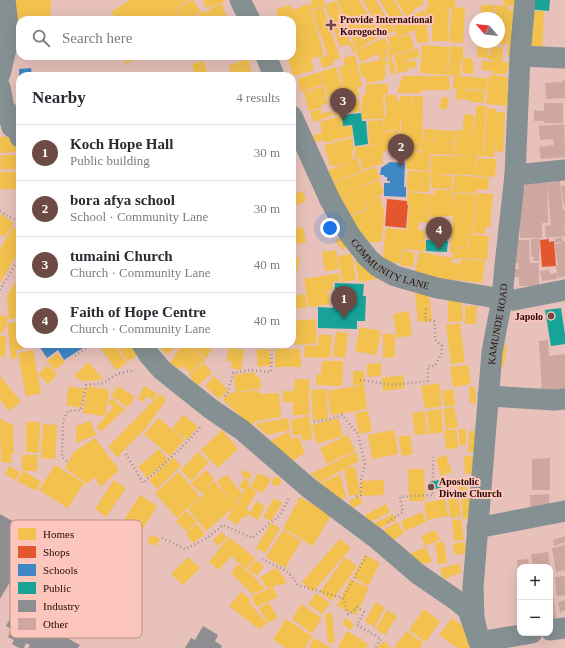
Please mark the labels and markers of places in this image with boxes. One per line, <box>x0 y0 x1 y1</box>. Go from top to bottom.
place label: Provide International Korogocho <box>340 14 433 37</box>
marker: Provide International Korogocho <box>325 19 337 31</box>
pin: 3 <box>330 88 356 121</box>
pin: 2 <box>388 134 414 167</box>
pin: 4 <box>426 217 452 250</box>
pin: 1 <box>331 286 357 319</box>
place label: Japolo <box>515 311 543 322</box>
marker: Japolo <box>546 311 556 321</box>
place label: Apostolic Divine Church <box>439 476 502 499</box>
marker: Apostolic Divine Church <box>426 482 436 492</box>

